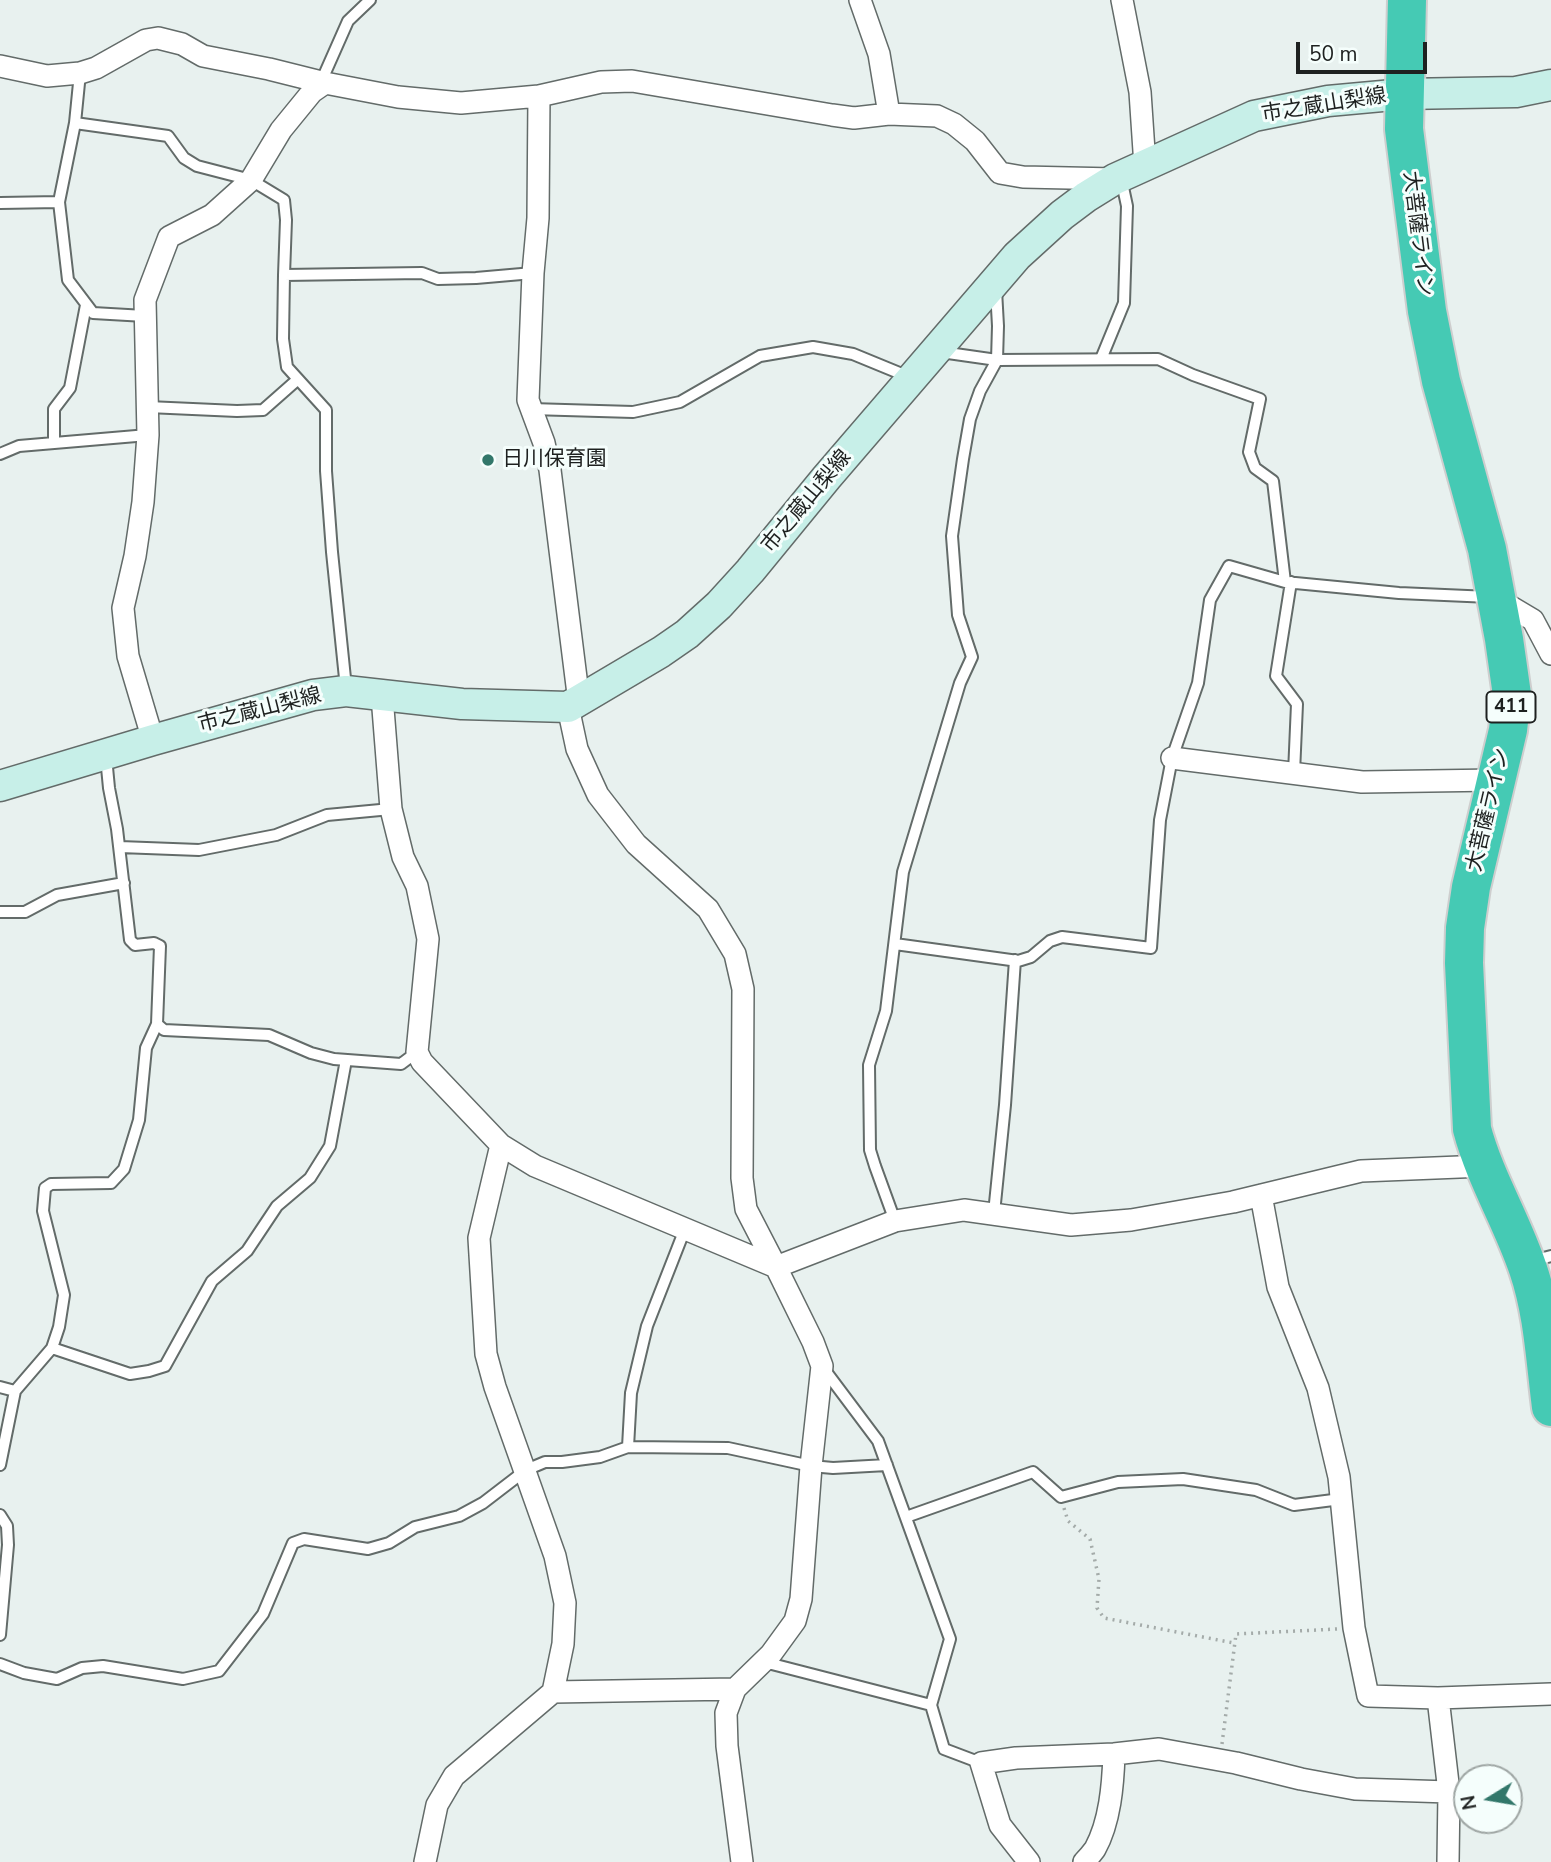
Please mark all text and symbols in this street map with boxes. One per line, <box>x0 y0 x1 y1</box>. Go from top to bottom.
scale bar <box>1299 28 1430 72</box>
text: 50 m <box>1309 40 1358 68</box>
street label: 市之蔵山梨線 <box>1260 84 1388 128</box>
street label: 大菩薩ライン <box>1397 170 1437 298</box>
street label: 市之蔵山梨線 <box>757 446 857 558</box>
place label: 日川保育園 <box>502 447 607 473</box>
marker: 日川保育園 <box>480 452 496 468</box>
street label: 市之蔵山梨線 <box>196 684 324 738</box>
road number: 411 <box>1486 692 1536 722</box>
street label: 大菩薩ライン <box>1463 746 1515 874</box>
north arrow <box>1453 1764 1523 1834</box>
text: N <box>1455 1793 1483 1812</box>

